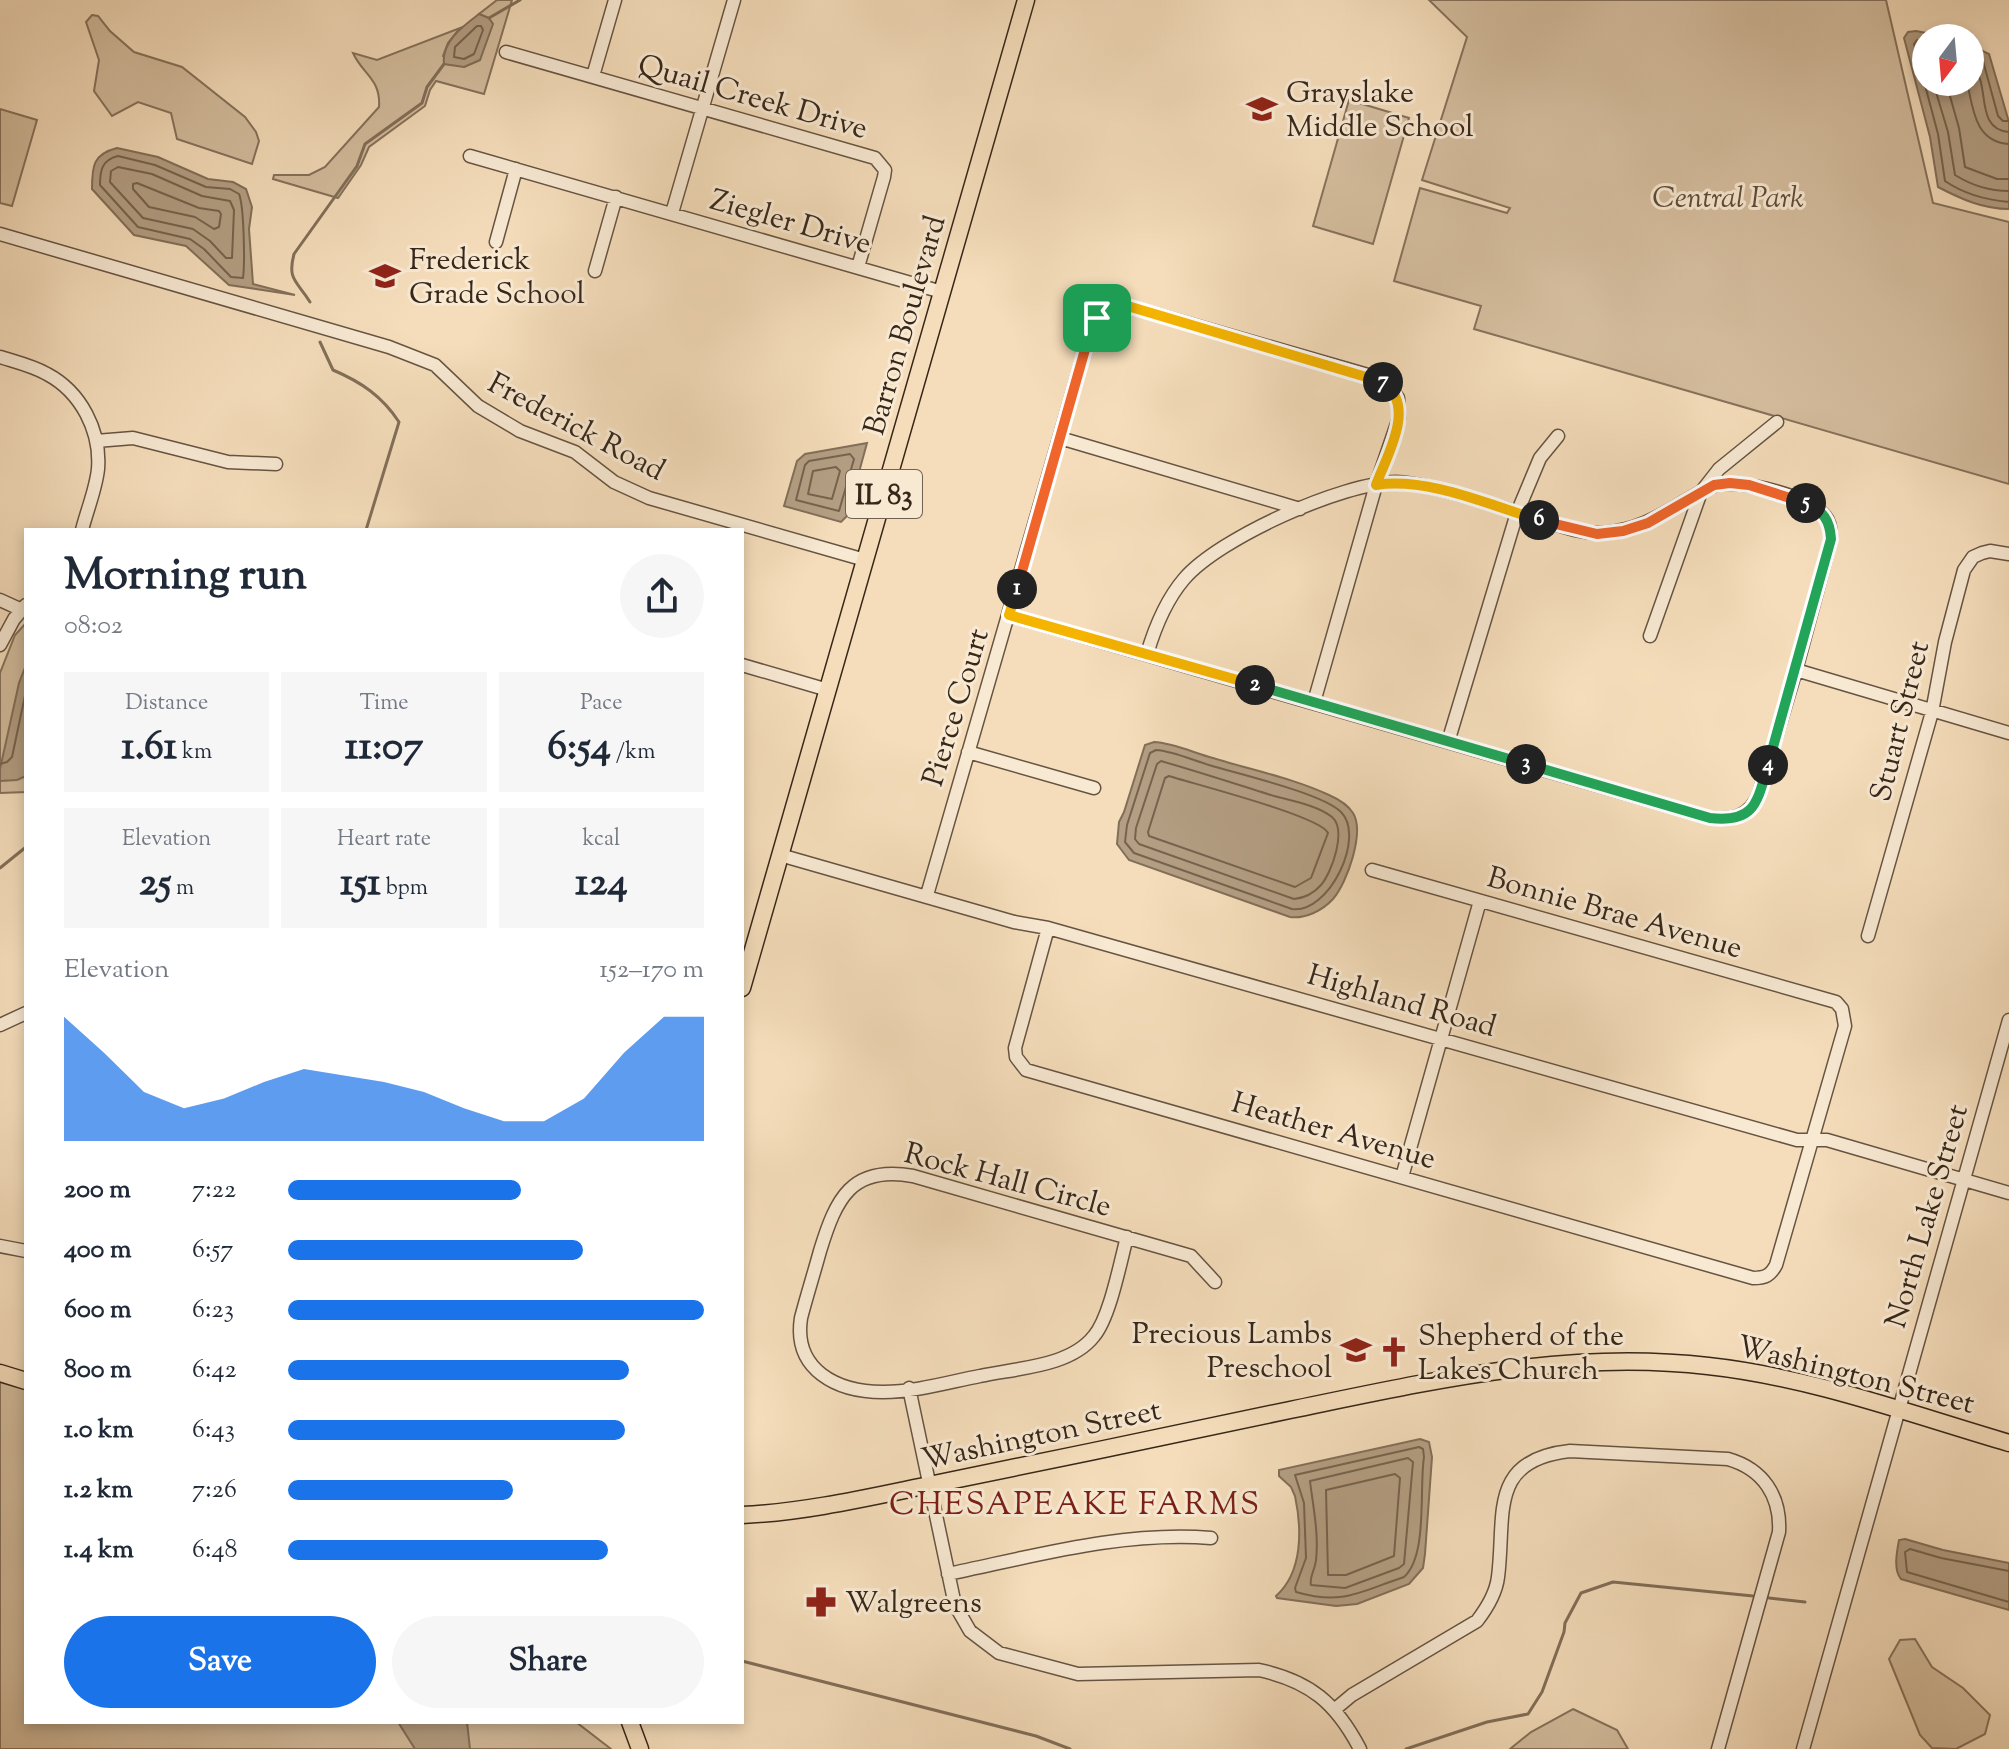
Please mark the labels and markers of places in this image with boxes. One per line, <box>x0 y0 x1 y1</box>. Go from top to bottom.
place label: Grayslake Middle School <box>1286 73 1474 150</box>
school or university icon: Grayslake Middle School <box>1245 92 1279 126</box>
place label: Frederick Grade School <box>409 240 585 317</box>
school or university icon: Frederick Grade School <box>368 259 402 293</box>
pin <box>1063 284 1131 352</box>
pin: 7 <box>1363 362 1403 402</box>
pin: 5 <box>1786 483 1826 523</box>
pin: 6 <box>1519 500 1559 540</box>
pin: 1 <box>997 569 1037 609</box>
pin: 2 <box>1235 665 1275 705</box>
pin: 3 <box>1506 744 1546 784</box>
pin: 4 <box>1748 745 1788 785</box>
place label: Precious Lambs Preschool <box>1132 1314 1332 1391</box>
place label: Shepherd of the Lakes Church <box>1418 1316 1624 1393</box>
school or university icon: Precious Lambs Preschool <box>1339 1333 1373 1367</box>
church icon: Shepherd of the Lakes Church <box>1377 1335 1411 1369</box>
place label: Walgreens <box>845 1583 982 1626</box>
pharmacy icon: Walgreens <box>804 1585 838 1619</box>

